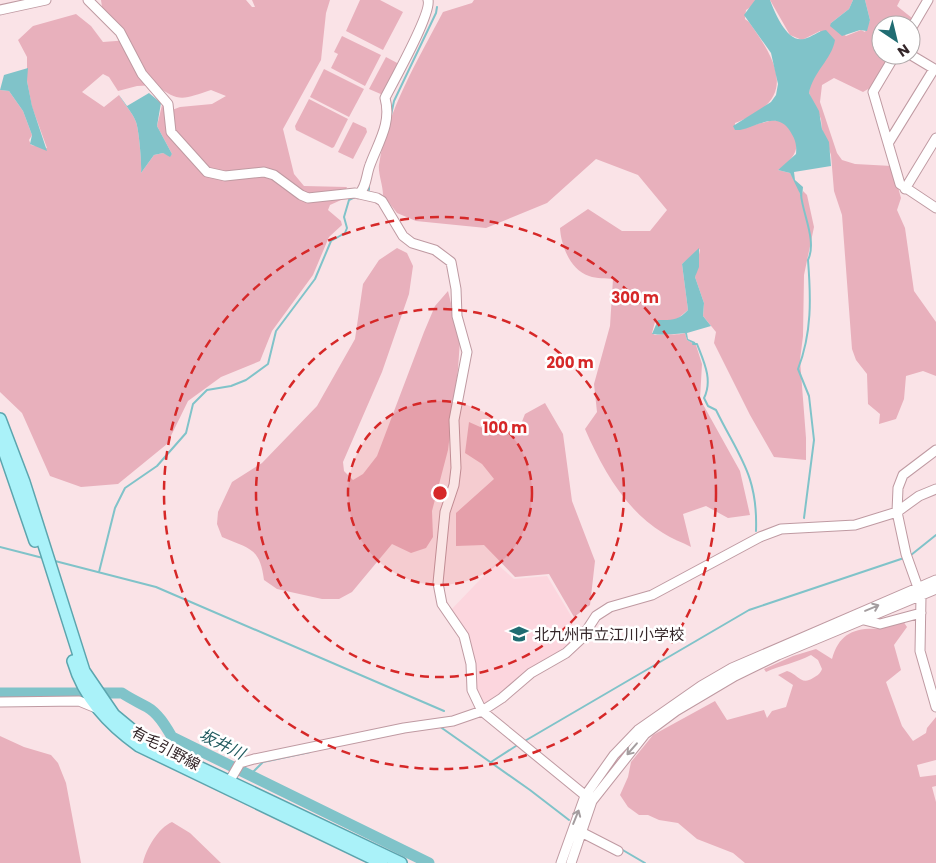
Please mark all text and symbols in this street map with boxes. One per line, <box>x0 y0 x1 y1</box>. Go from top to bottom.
north arrow <box>871 15 921 65</box>
text: N <box>893 39 914 62</box>
text: 300 m <box>611 287 659 308</box>
text: 200 m <box>546 352 594 373</box>
text: 100 m <box>483 417 527 438</box>
centre of rings <box>431 484 449 502</box>
one-way arrow <box>864 602 879 612</box>
school or university icon: 北九州市立江川小学校 <box>508 623 530 645</box>
place label: 北九州市立江川小学校 <box>534 624 684 645</box>
street label: 有毛引野線 <box>128 721 204 775</box>
water label: 坂井川 <box>195 723 250 766</box>
one-way arrow <box>626 743 638 756</box>
one-way arrow <box>572 810 582 825</box>

